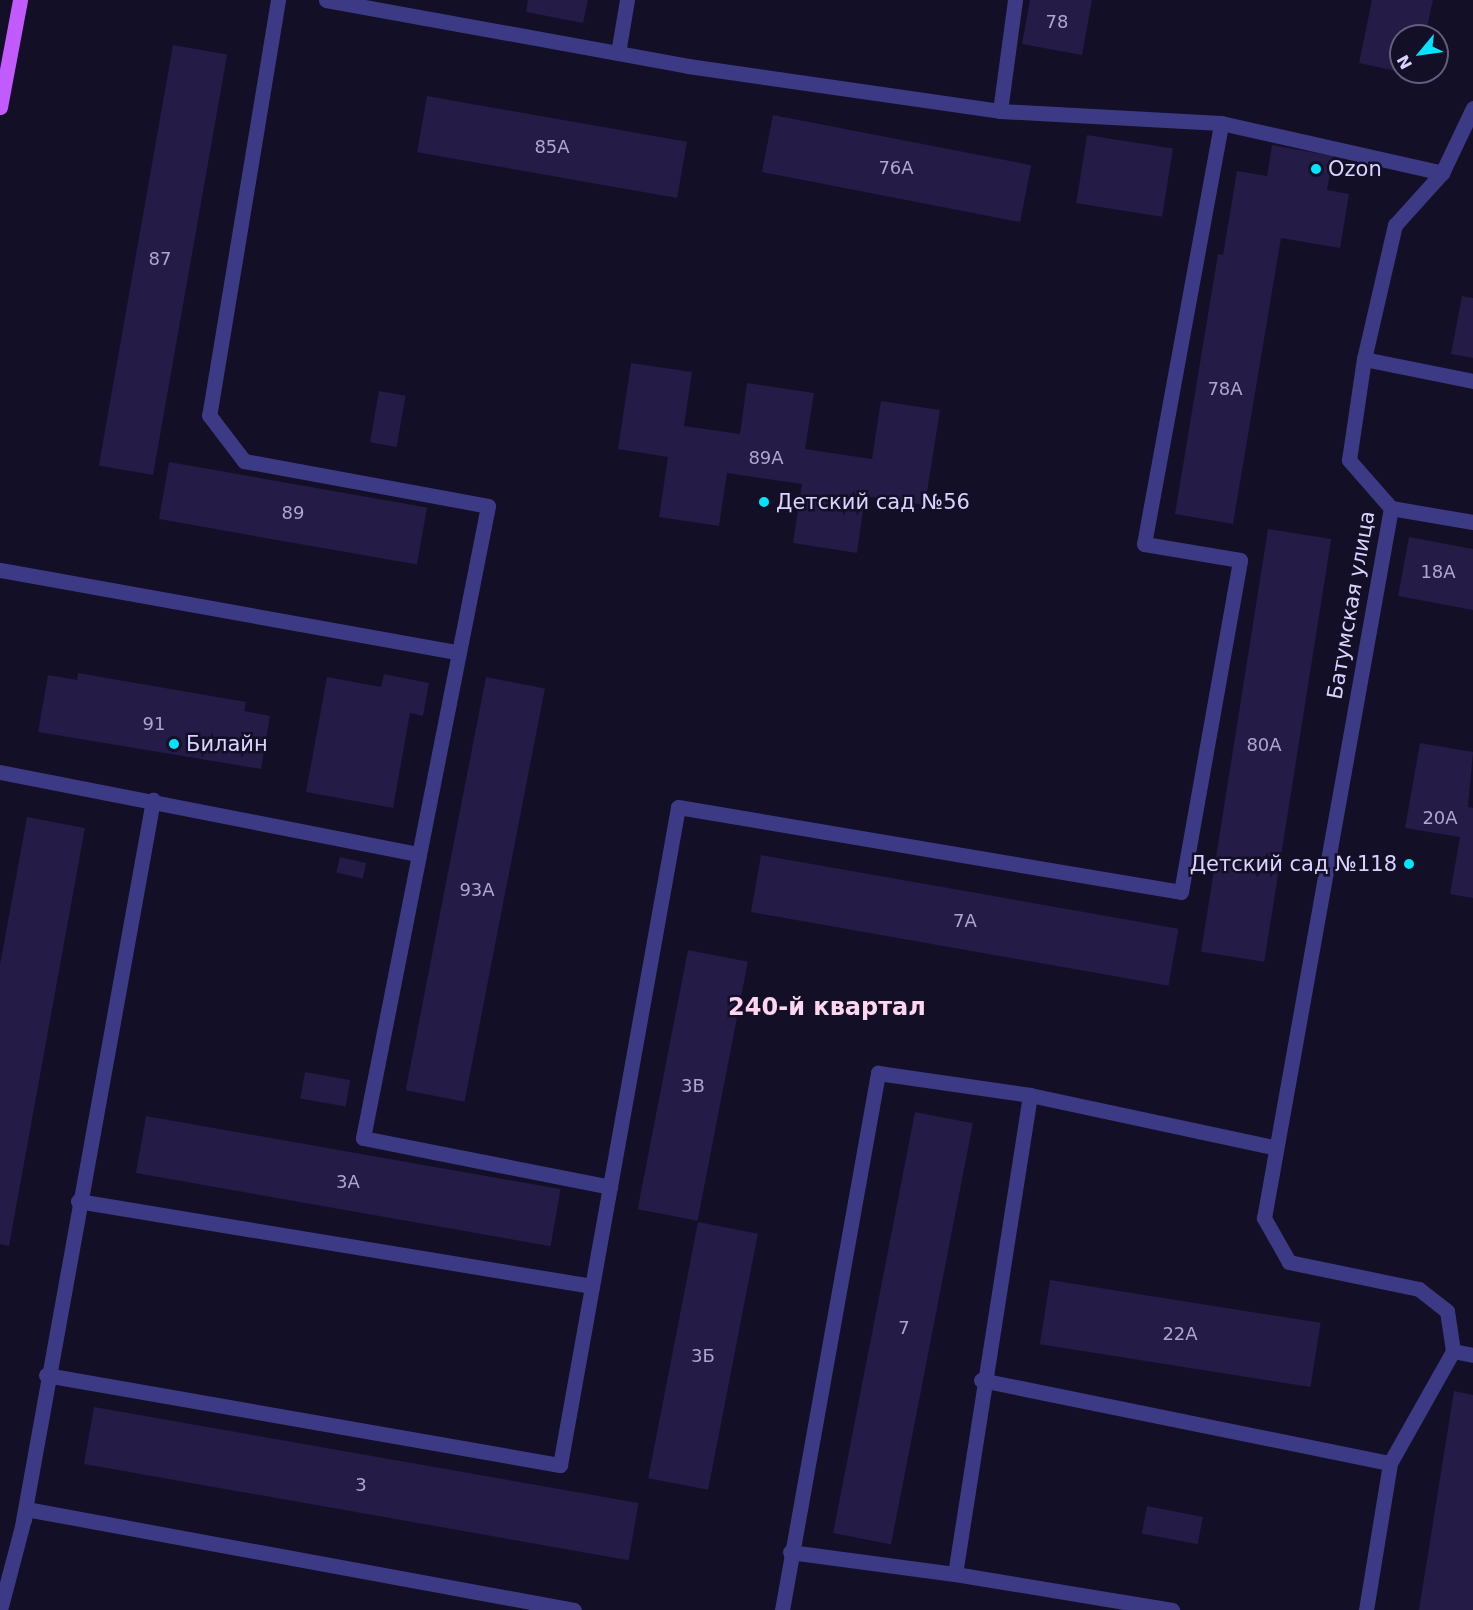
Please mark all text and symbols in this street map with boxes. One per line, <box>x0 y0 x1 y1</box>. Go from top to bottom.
house number: 78 <box>1046 11 1068 33</box>
north arrow <box>1389 24 1449 84</box>
text: N <box>1393 52 1416 72</box>
house number: 85А <box>534 136 570 158</box>
place label: Ozon <box>1328 156 1382 182</box>
house number: 76А <box>878 157 914 179</box>
marker: Ozon <box>1309 162 1323 176</box>
house number: 87 <box>149 248 171 270</box>
house number: 78А <box>1207 378 1243 400</box>
house number: 89А <box>748 447 784 469</box>
place label: Детский сад №56 <box>776 489 970 515</box>
marker: Детский сад №56 <box>757 495 771 509</box>
house number: 89 <box>282 502 304 524</box>
street label: Батумская улица <box>1322 509 1380 701</box>
house number: 18А <box>1420 561 1456 583</box>
house number: 91 <box>143 713 165 735</box>
place label: Билайн <box>186 731 268 757</box>
house number: 80А <box>1246 734 1282 756</box>
marker: Билайн <box>167 737 181 751</box>
house number: 20А <box>1422 807 1458 829</box>
place label: Детский сад №118 <box>1190 851 1397 877</box>
marker: Детский сад №118 <box>1402 857 1416 871</box>
house number: 93А <box>459 879 495 901</box>
house number: 7А <box>953 910 977 932</box>
district label: 240-й квартал <box>728 994 926 1022</box>
house number: 3В <box>681 1075 705 1097</box>
house number: 3А <box>336 1171 360 1193</box>
house number: 7 <box>898 1317 910 1339</box>
house number: 22А <box>1162 1323 1198 1345</box>
house number: 3Б <box>691 1345 715 1367</box>
house number: 3 <box>355 1474 367 1496</box>

